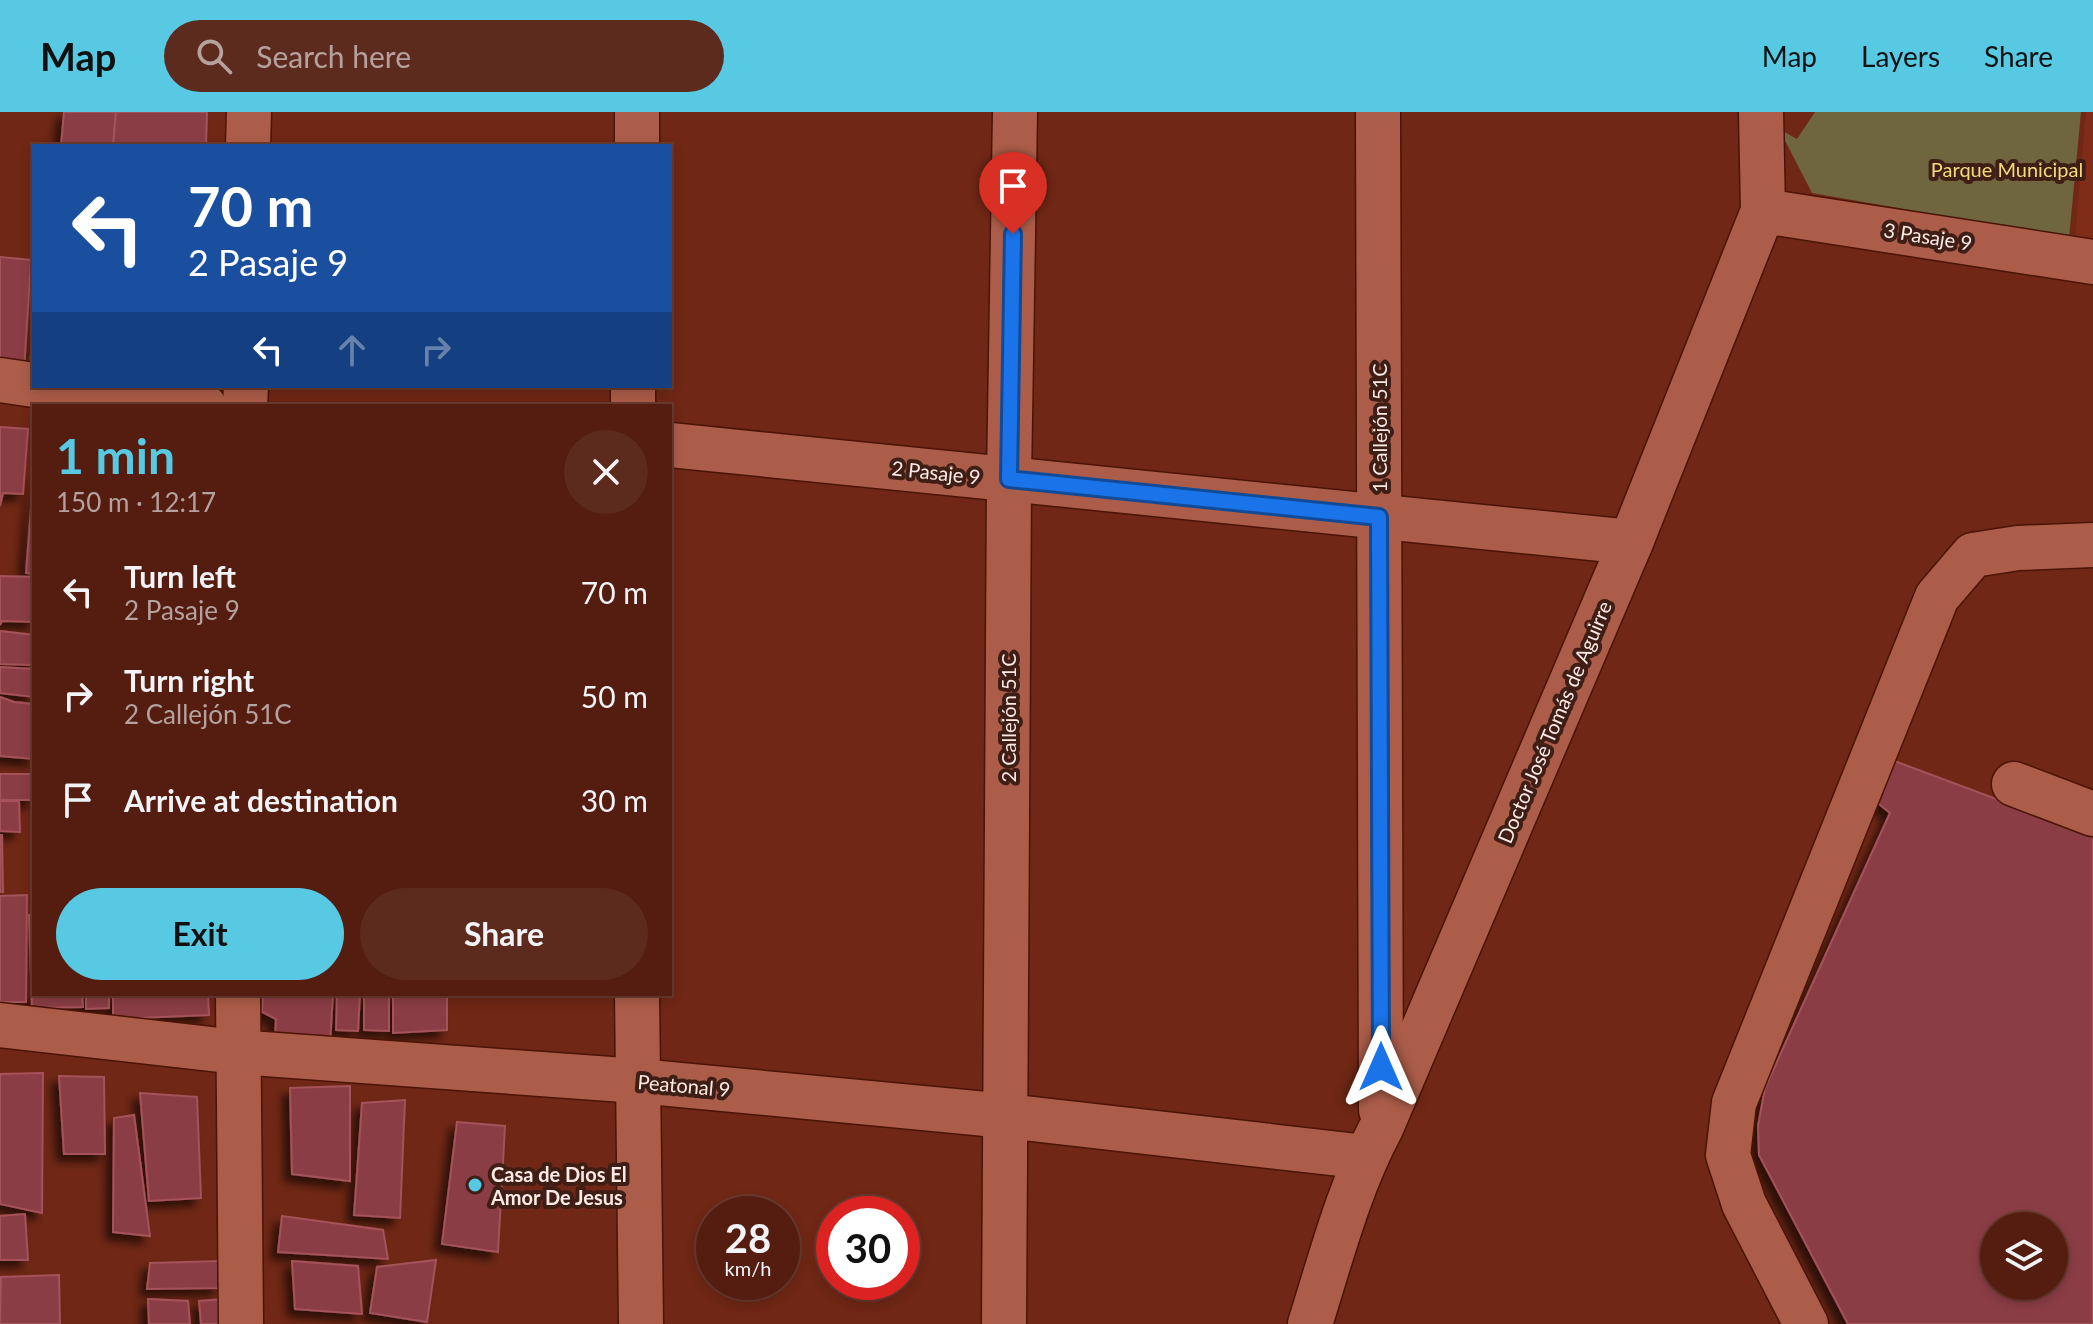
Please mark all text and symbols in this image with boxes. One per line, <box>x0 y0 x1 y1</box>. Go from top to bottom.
search box <box>164 20 724 92</box>
text: Map <box>40 33 116 79</box>
icon: search <box>192 34 236 78</box>
text: Search here <box>256 38 411 74</box>
text: Map <box>1762 39 1817 73</box>
text: Layers <box>1861 39 1940 73</box>
text: Share <box>1984 39 2053 73</box>
pin <box>979 152 1047 234</box>
park label: Parque Municipal <box>1931 157 2083 181</box>
icon: arrive <box>991 164 1035 208</box>
text: 70 m <box>188 172 313 239</box>
icon: left <box>56 176 160 280</box>
street label: 3 Pasaje 9 <box>1882 217 1974 255</box>
text: 2 Pasaje 9 <box>188 240 348 284</box>
icon: left <box>246 328 290 372</box>
icon: ahead <box>330 328 374 372</box>
icon: right <box>414 328 458 372</box>
street label: 1 Callejón 51C <box>1367 364 1391 493</box>
text: 1 min <box>56 427 175 484</box>
button: close <box>564 430 648 514</box>
street label: 2 Pasaje 9 <box>890 455 982 489</box>
text: 150 m · 12:17 <box>56 486 216 518</box>
text: Turn left <box>124 558 236 594</box>
icon: left <box>56 570 100 614</box>
text: 70 m <box>581 574 648 610</box>
text: 2 Pasaje 9 <box>124 594 240 626</box>
street label: Doctor José Tomás de Aguirre <box>1492 597 1616 847</box>
street label: 2 Callejón 51C <box>996 654 1020 783</box>
text: Turn right <box>124 662 254 698</box>
icon: right <box>56 674 100 718</box>
text: 50 m <box>581 678 648 714</box>
text: 2 Callejón 51C <box>124 698 292 730</box>
icon: arrive <box>56 778 100 822</box>
text: Arrive at destination <box>124 782 398 818</box>
text: 30 m <box>581 782 648 818</box>
button: Exit <box>56 888 344 980</box>
button: Share <box>360 888 648 980</box>
position arrow <box>1339 1025 1423 1109</box>
street label: Peatonal 9 <box>637 1069 731 1101</box>
place label: Casa de Dios El Amor De Jesus <box>490 1162 627 1209</box>
marker: Casa de Dios El Amor De Jesus <box>466 1176 484 1194</box>
speed limit sign: 30 <box>816 1196 920 1300</box>
map controls <box>1980 1212 2068 1300</box>
button: layers <box>1980 1212 2068 1300</box>
text: 28 <box>725 1214 771 1262</box>
text: km/h <box>725 1256 771 1280</box>

